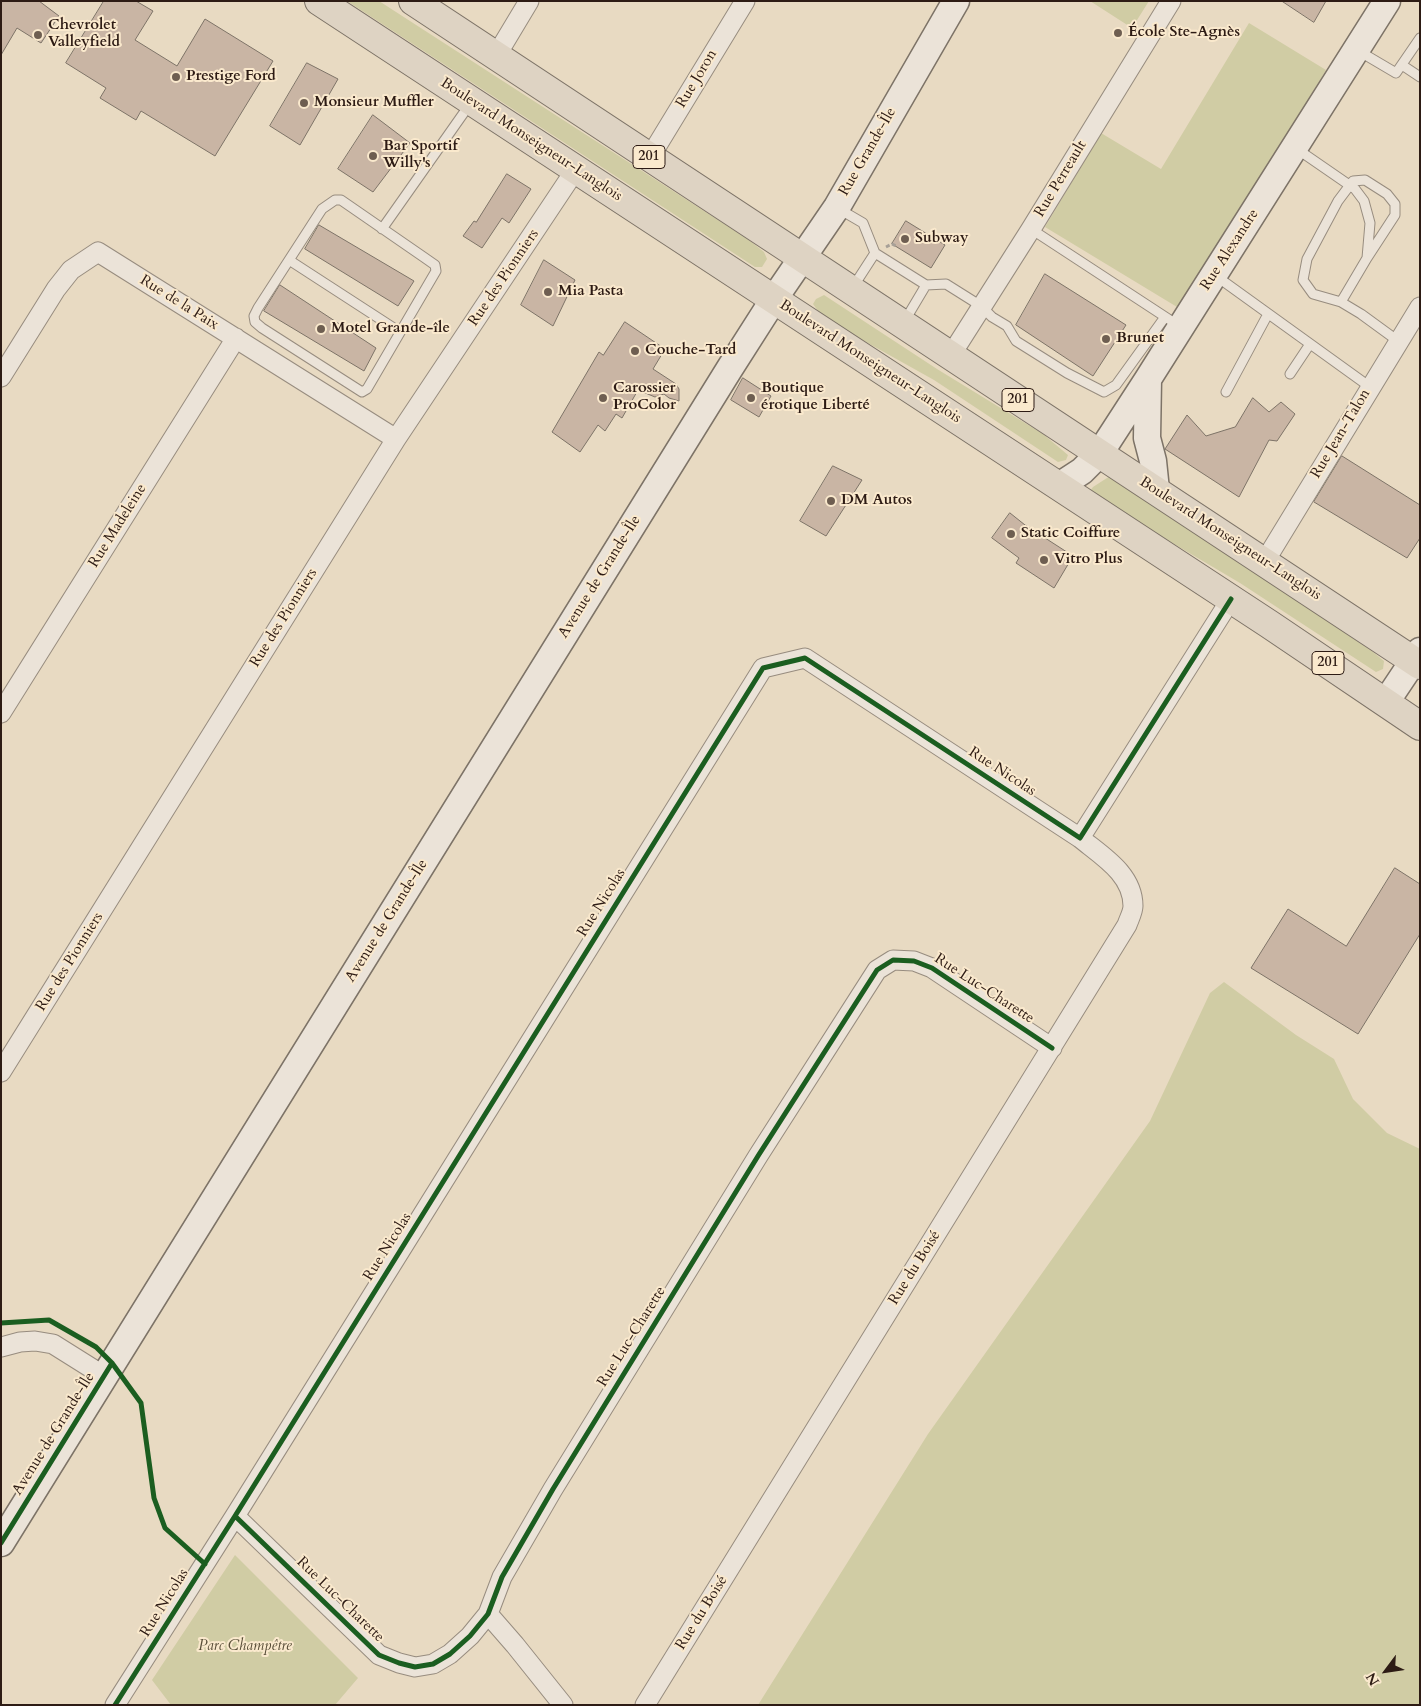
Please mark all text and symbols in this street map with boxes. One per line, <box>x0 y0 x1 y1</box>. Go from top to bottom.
place label: Chevrolet Valleyfield <box>48 17 120 52</box>
place label: École Ste-Agnès <box>1128 24 1240 42</box>
marker: École Ste-Agnès <box>1112 27 1124 39</box>
marker: Chevrolet Valleyfield <box>32 29 44 41</box>
street label: Rue Joron <box>673 47 721 111</box>
place label: Prestige Ford <box>186 68 276 86</box>
marker: Prestige Ford <box>170 71 182 83</box>
street label: Boulevard Monseigneur-Langlois <box>437 74 625 206</box>
place label: Monsieur Muffler <box>314 94 434 112</box>
marker: Monsieur Muffler <box>298 97 310 109</box>
street label: Rue Grande-Île <box>835 105 901 199</box>
street label: Rue Perreault <box>1031 137 1091 221</box>
place label: Bar Sportif Willy's <box>383 138 458 173</box>
road number: 201 <box>633 146 665 168</box>
marker: Bar Sportif Willy's <box>367 150 379 162</box>
street label: Rue Alexandre <box>1197 206 1263 294</box>
street label: Rue des Pionniers <box>465 226 543 330</box>
place label: Subway <box>915 230 968 248</box>
marker: Subway <box>899 233 911 245</box>
street label: Rue de la Paix <box>136 272 222 334</box>
place label: Mia Pasta <box>558 283 623 301</box>
marker: Mia Pasta <box>542 286 554 298</box>
street label: Boulevard Monseigneur-Langlois <box>776 296 964 428</box>
place label: Motel Grande-île <box>331 320 450 338</box>
marker: Motel Grande-île <box>315 323 327 335</box>
place label: Brunet <box>1116 330 1164 348</box>
marker: Brunet <box>1100 333 1112 345</box>
place label: Couche-Tard <box>645 342 736 360</box>
marker: Couche-Tard <box>629 345 641 357</box>
place label: Carossier ProColor <box>613 380 676 415</box>
place label: Boutique érotique Liberté <box>761 380 870 415</box>
street label: Rue Jean-Talon <box>1307 386 1375 482</box>
road number: 201 <box>1002 388 1034 412</box>
marker: Carossier ProColor <box>597 392 609 404</box>
marker: Boutique érotique Liberté <box>745 392 757 404</box>
street label: Boulevard Monseigneur-Langlois <box>1136 473 1324 605</box>
street label: Rue Madeleine <box>85 481 151 571</box>
place label: DM Autos <box>841 492 912 510</box>
marker: DM Autos <box>825 495 837 507</box>
street label: Avenue de Grande-Île <box>555 512 645 642</box>
place label: Static Coiffure <box>1021 525 1120 543</box>
marker: Static Coiffure <box>1005 528 1017 540</box>
place label: Vitro Plus <box>1054 551 1122 569</box>
marker: Vitro Plus <box>1038 554 1050 566</box>
street label: Rue des Pionniers <box>246 565 322 671</box>
road number: 201 <box>1312 651 1344 674</box>
street label: Rue Nicolas <box>965 744 1039 800</box>
street label: Avenue de Grande-Île <box>342 856 432 986</box>
street label: Rue Nicolas <box>574 866 630 940</box>
street label: Rue des Pionniers <box>32 909 108 1015</box>
street label: Rue Luc-Charette <box>931 950 1037 1028</box>
street label: Rue Nicolas <box>360 1210 416 1284</box>
street label: Rue du Boisé <box>885 1228 945 1308</box>
street label: Rue Luc-Charette <box>594 1283 670 1391</box>
street label: Avenue de Grande-Île <box>9 1369 99 1499</box>
street label: Rue Luc-Charette <box>292 1554 388 1646</box>
street label: Rue Nicolas <box>137 1566 193 1640</box>
street label: Rue du Boisé <box>672 1573 732 1653</box>
park label: Parc Champêtre <box>198 1638 292 1656</box>
north arrow <box>1361 1646 1411 1696</box>
text: N <box>1361 1669 1384 1689</box>

